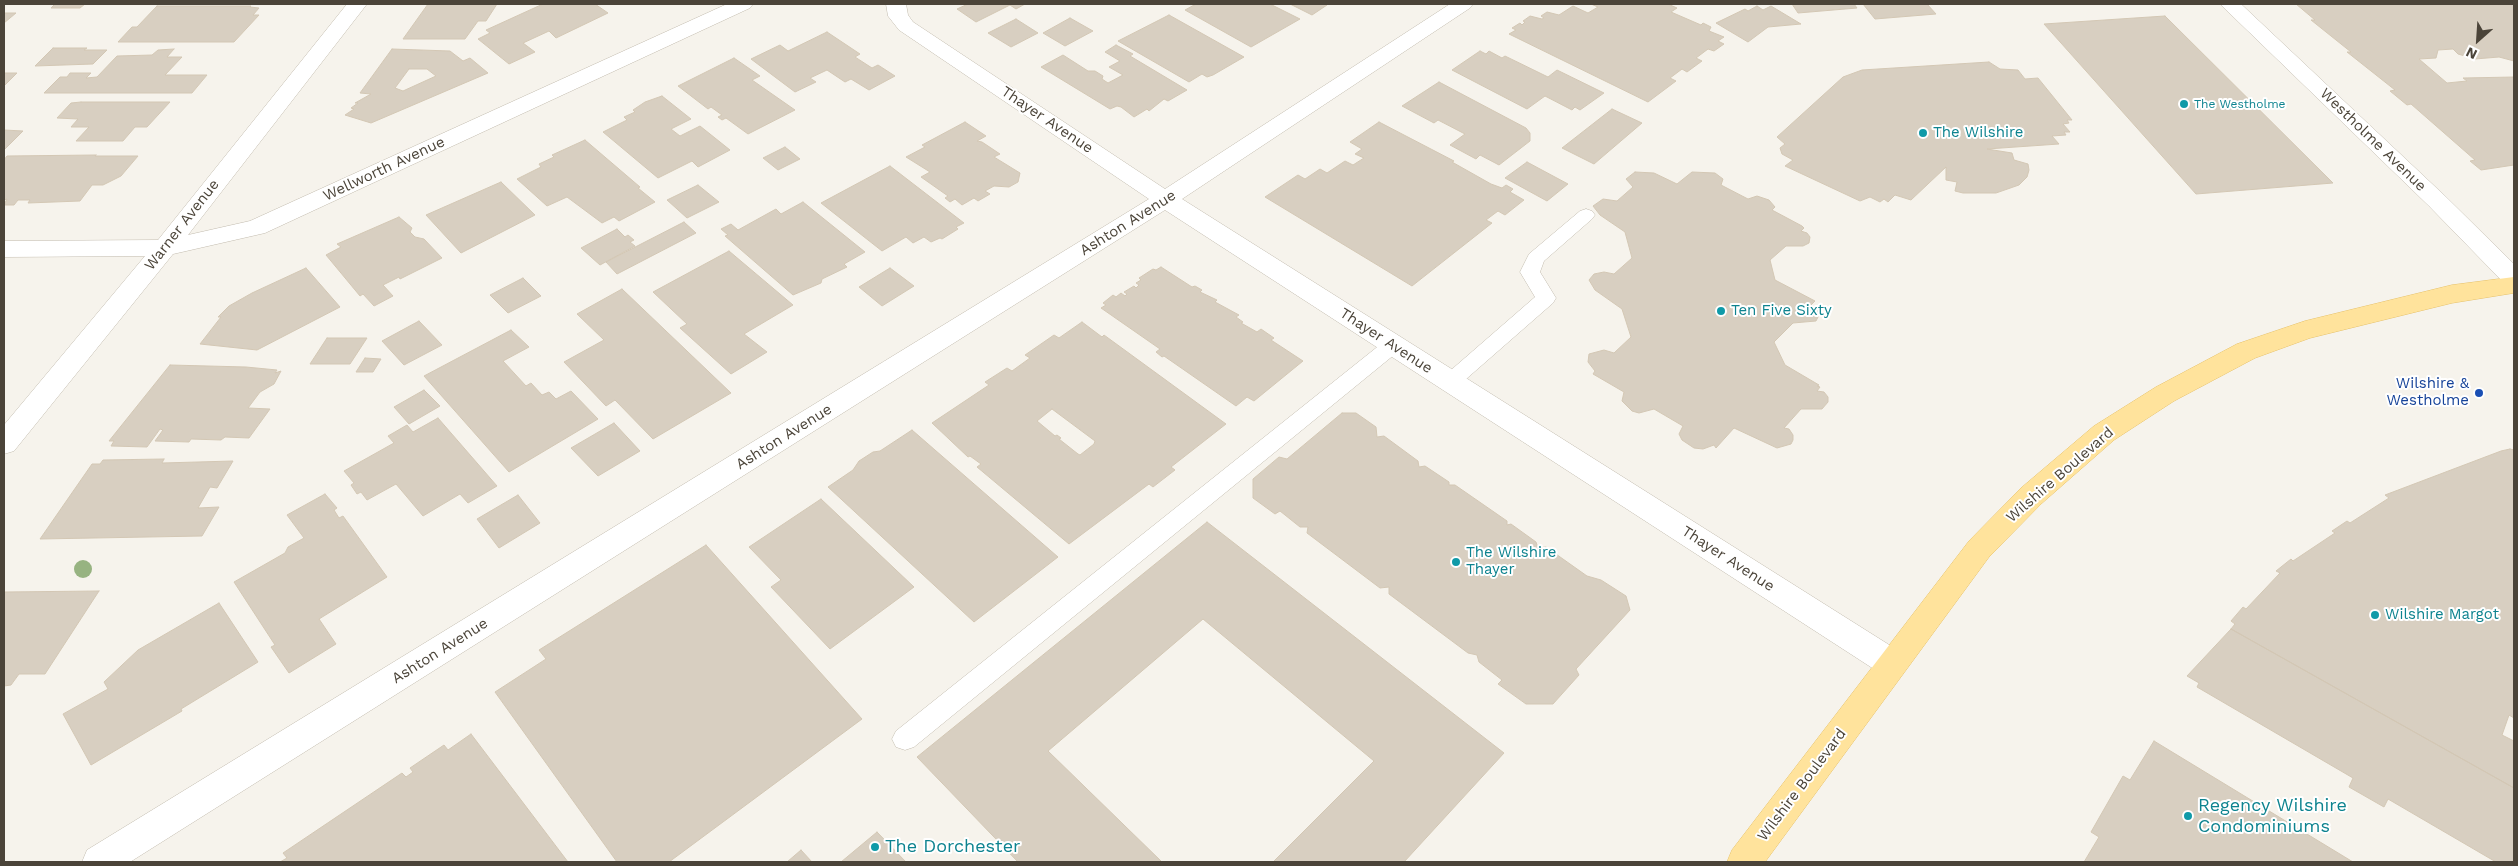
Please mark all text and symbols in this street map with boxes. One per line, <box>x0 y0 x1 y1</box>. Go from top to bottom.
north arrow <box>2453 15 2503 65</box>
text: N <box>2463 44 2480 63</box>
street label: Thayer Avenue <box>998 83 1096 157</box>
street label: Westholme Avenue <box>2316 85 2430 195</box>
place label: The Westholme <box>2194 97 2286 111</box>
marker: The Westholme <box>2178 98 2190 110</box>
place label: The Wilshire <box>1933 124 2024 142</box>
marker: The Wilshire <box>1917 127 1929 139</box>
street label: Wellworth Avenue <box>320 133 448 205</box>
street label: Warner Avenue <box>141 176 223 274</box>
street label: Ashton Avenue <box>1077 186 1179 260</box>
place label: Ten Five Sixty <box>1731 302 1832 320</box>
street label: Thayer Avenue <box>1336 304 1436 378</box>
marker: Ten Five Sixty <box>1715 305 1727 317</box>
place label: Wilshire & Westholme <box>2386 375 2469 410</box>
marker: Wilshire & Westholme <box>2473 387 2485 399</box>
street label: Ashton Avenue <box>733 400 835 474</box>
street label: Wilshire Boulevard <box>2003 424 2117 526</box>
street label: Thayer Avenue <box>1678 522 1778 596</box>
place label: The Wilshire Thayer <box>1466 544 1557 579</box>
marker: The Wilshire Thayer <box>1450 556 1462 568</box>
place label: Wilshire Margot <box>2385 606 2499 624</box>
marker: Wilshire Margot <box>2369 609 2381 621</box>
street label: Ashton Avenue <box>389 614 491 688</box>
street label: Wilshire Boulevard <box>1754 725 1850 845</box>
place label: Regency Wilshire Condominiums <box>2198 795 2347 838</box>
marker: Regency Wilshire Condominiums <box>2182 810 2194 822</box>
place label: The Dorchester <box>885 836 1020 858</box>
marker: The Dorchester <box>869 841 881 853</box>

